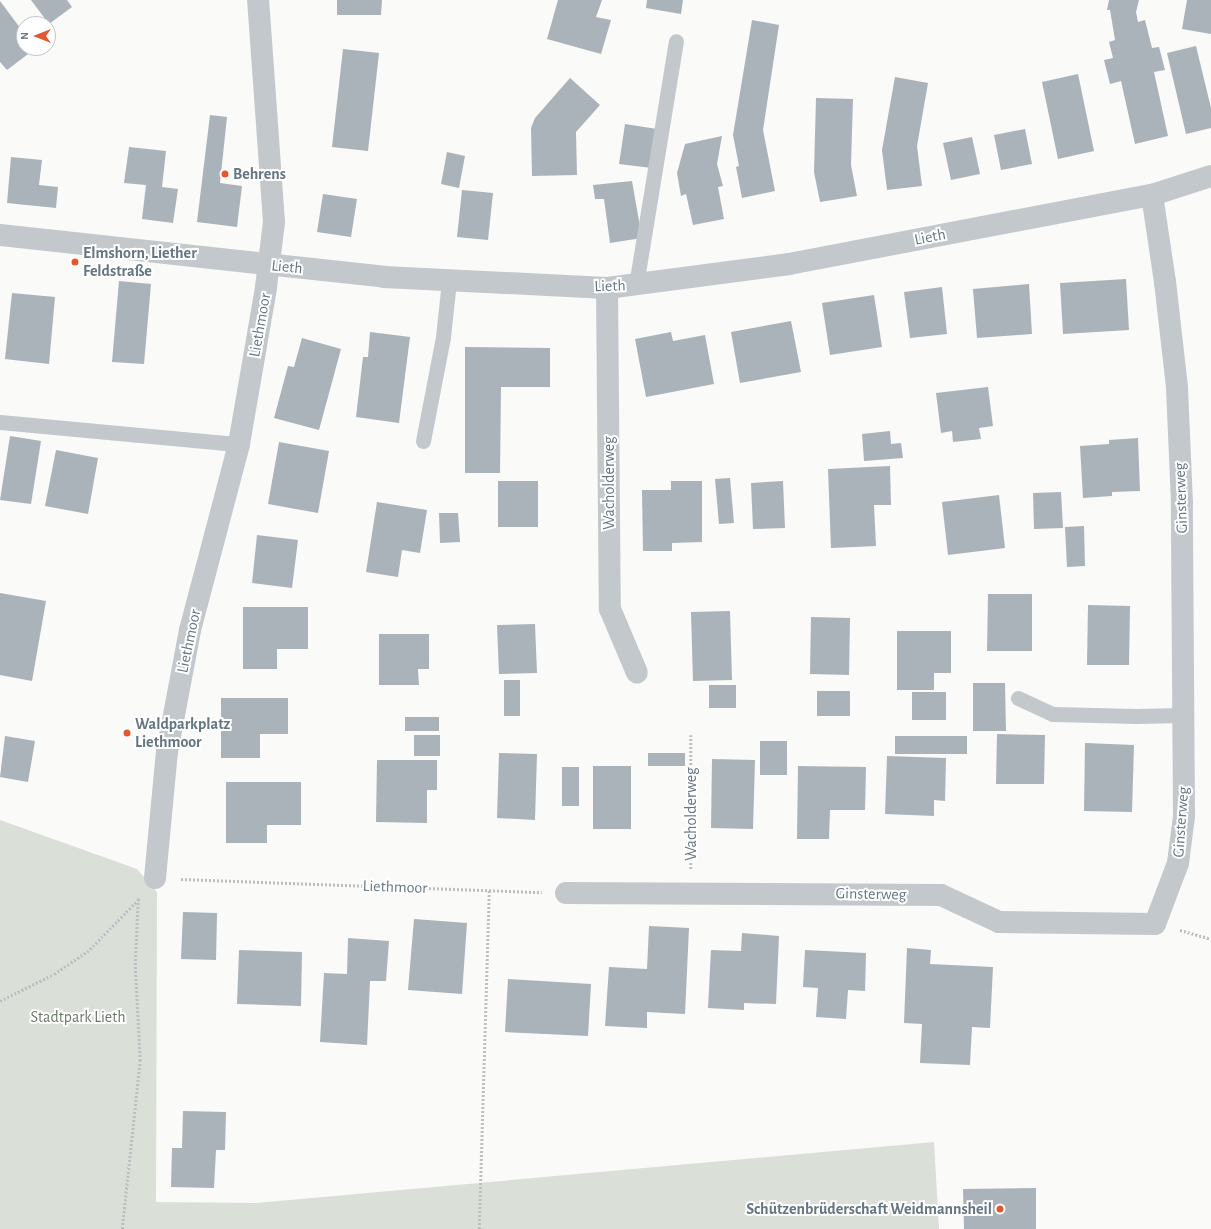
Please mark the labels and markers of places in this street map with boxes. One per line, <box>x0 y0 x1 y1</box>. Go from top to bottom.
place label: Behrens <box>233 164 286 184</box>
marker: Behrens <box>220 169 230 179</box>
place label: Elmshorn, Liether Feldstraße <box>83 243 197 281</box>
marker: Elmshorn, Liether Feldstraße <box>70 257 80 267</box>
place label: Waldparkplatz Liethmoor <box>135 714 230 752</box>
marker: Waldparkplatz Liethmoor <box>122 728 132 738</box>
place label: Schützenbrüderschaft Weidmannsheil <box>746 1199 992 1219</box>
marker: Schützenbrüderschaft Weidmannsheil <box>995 1204 1005 1214</box>

